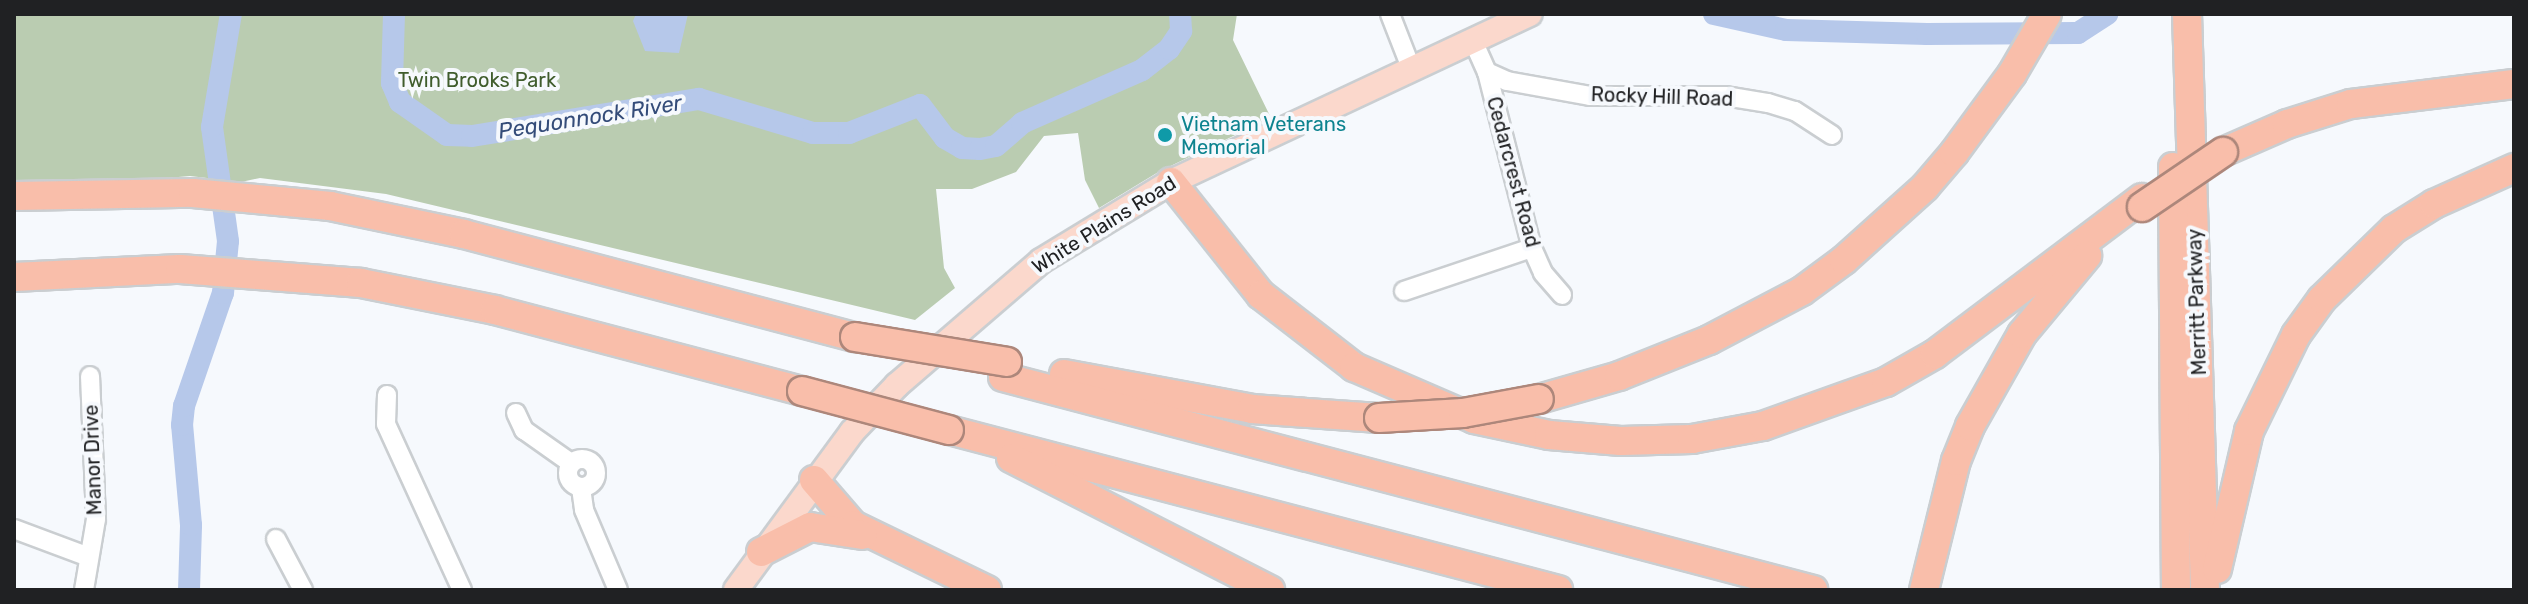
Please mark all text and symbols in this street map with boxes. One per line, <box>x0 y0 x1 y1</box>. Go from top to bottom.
park label: Twin Brooks Park <box>398 68 556 92</box>
street label: Rocky Hill Road <box>1590 83 1734 111</box>
water label: Pequonnock River <box>496 89 684 145</box>
street label: Cedarcrest Road <box>1481 94 1545 250</box>
place label: Vietnam Veterans Memorial <box>1181 112 1347 159</box>
marker: Vietnam Veterans Memorial <box>1156 126 1174 144</box>
street label: White Plains Road <box>1028 171 1180 279</box>
street label: Merritt Parkway <box>2182 228 2212 376</box>
street label: Manor Drive <box>79 404 107 516</box>

